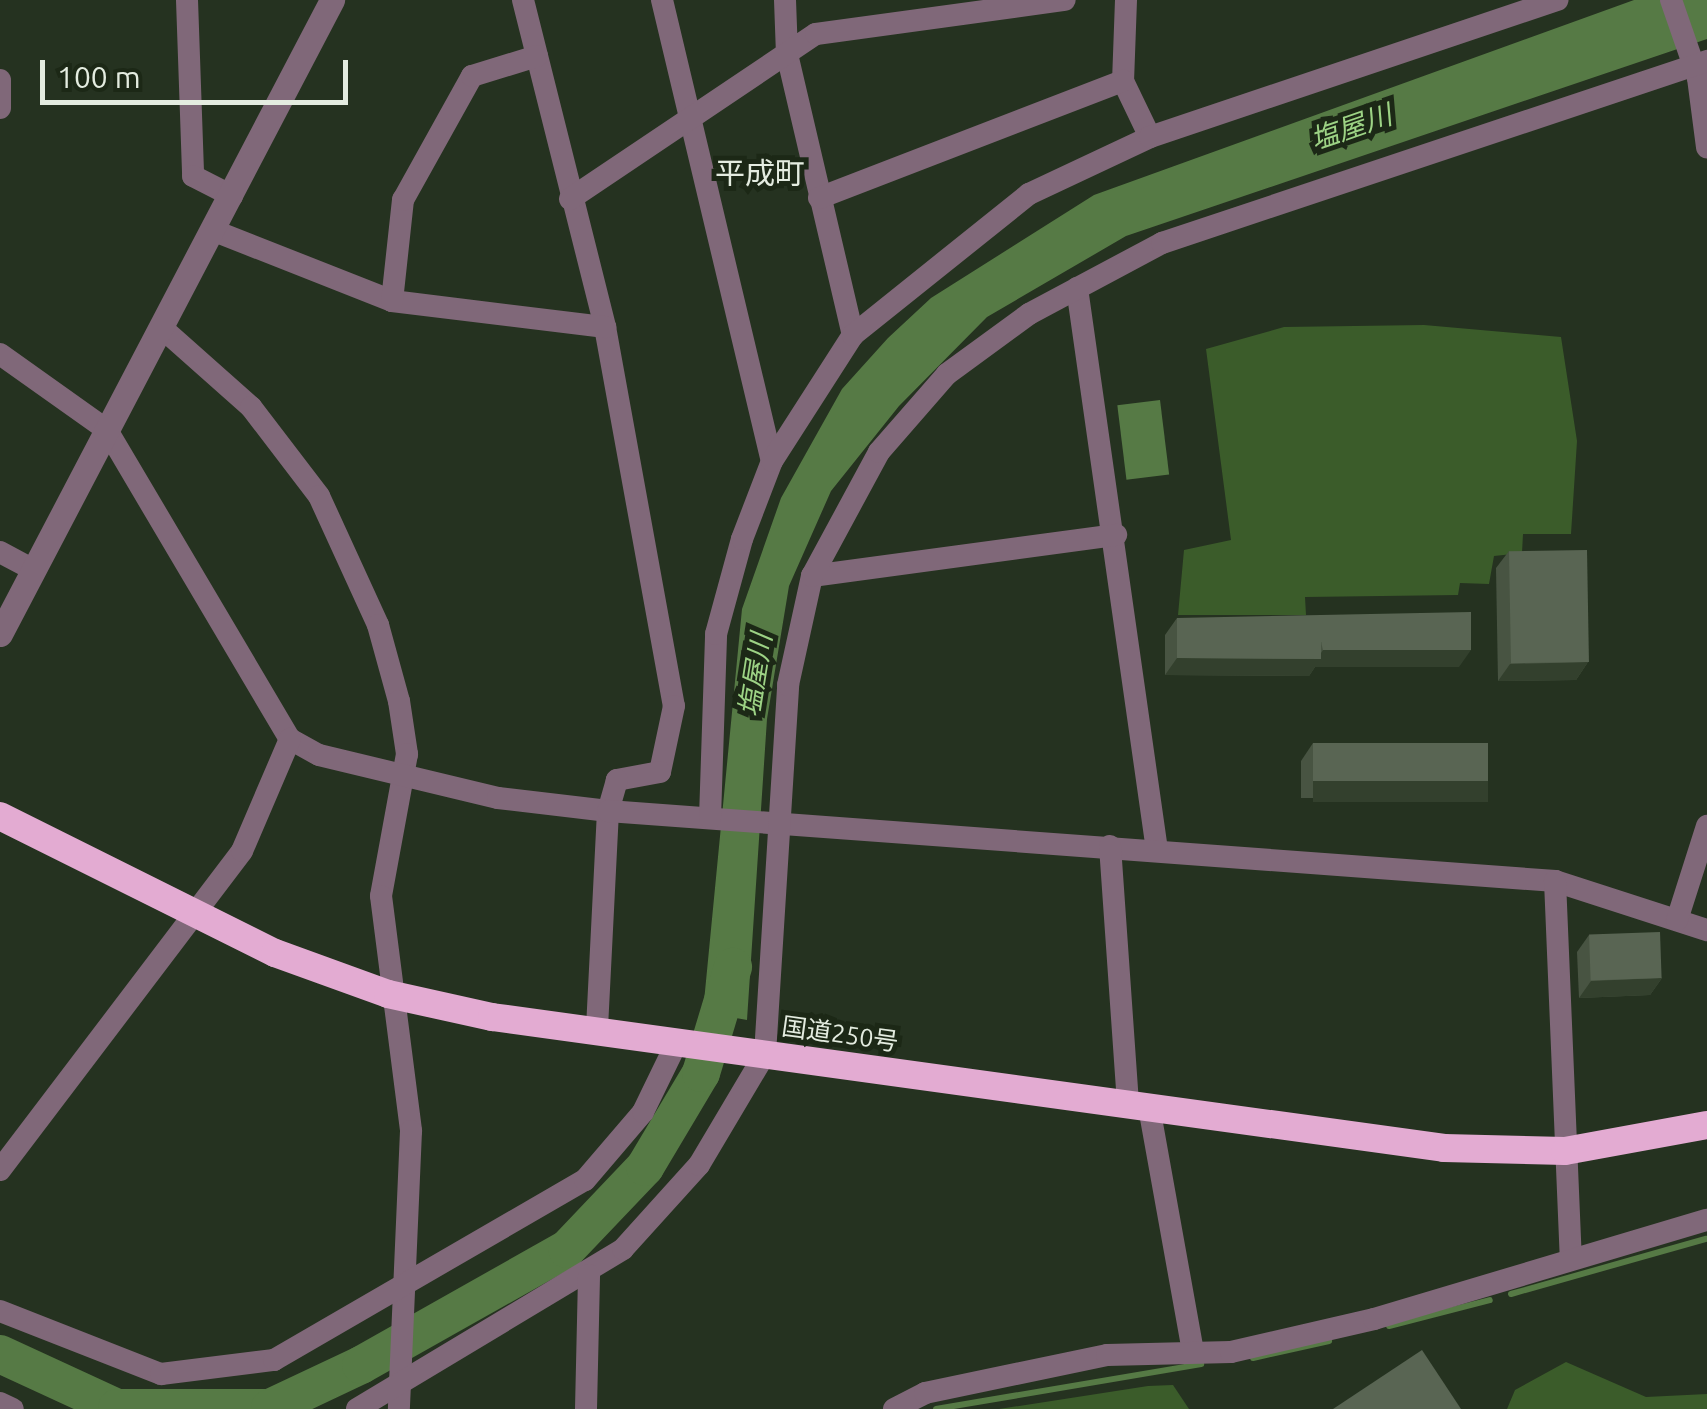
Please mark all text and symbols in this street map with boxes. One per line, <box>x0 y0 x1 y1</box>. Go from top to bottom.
scale bar <box>45 40 352 102</box>
text: 100 m <box>57 60 141 94</box>
water label: 塩屋川 <box>1306 97 1396 157</box>
district label: 平成町 <box>715 155 805 191</box>
water label: 塩屋川 <box>732 631 778 719</box>
street label: 国道250号 <box>780 1011 900 1057</box>

